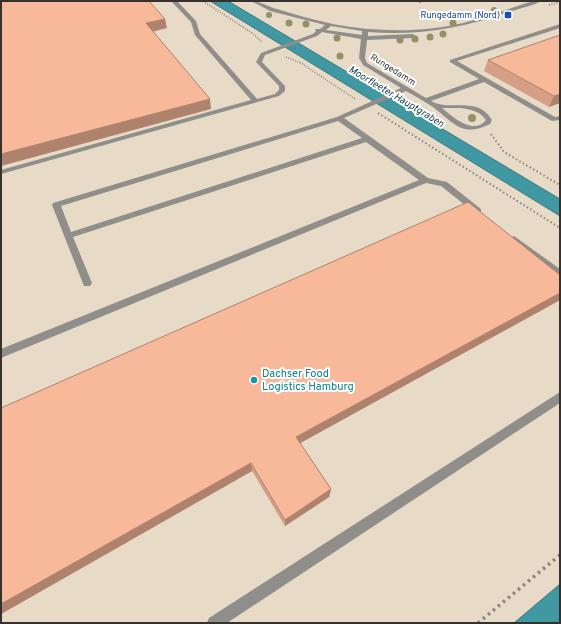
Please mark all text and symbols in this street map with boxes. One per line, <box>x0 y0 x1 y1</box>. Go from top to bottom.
place label: Rungedamm (Nord) <box>421 10 500 21</box>
marker: Rungedamm (Nord) <box>503 10 513 20</box>
street label: Rungedamm <box>368 52 418 88</box>
water label: Moorfleeter Hauptgraben <box>346 63 447 131</box>
place label: Dachser Food Logistics Hamburg <box>262 367 354 394</box>
marker: Dachser Food Logistics Hamburg <box>249 375 259 385</box>

